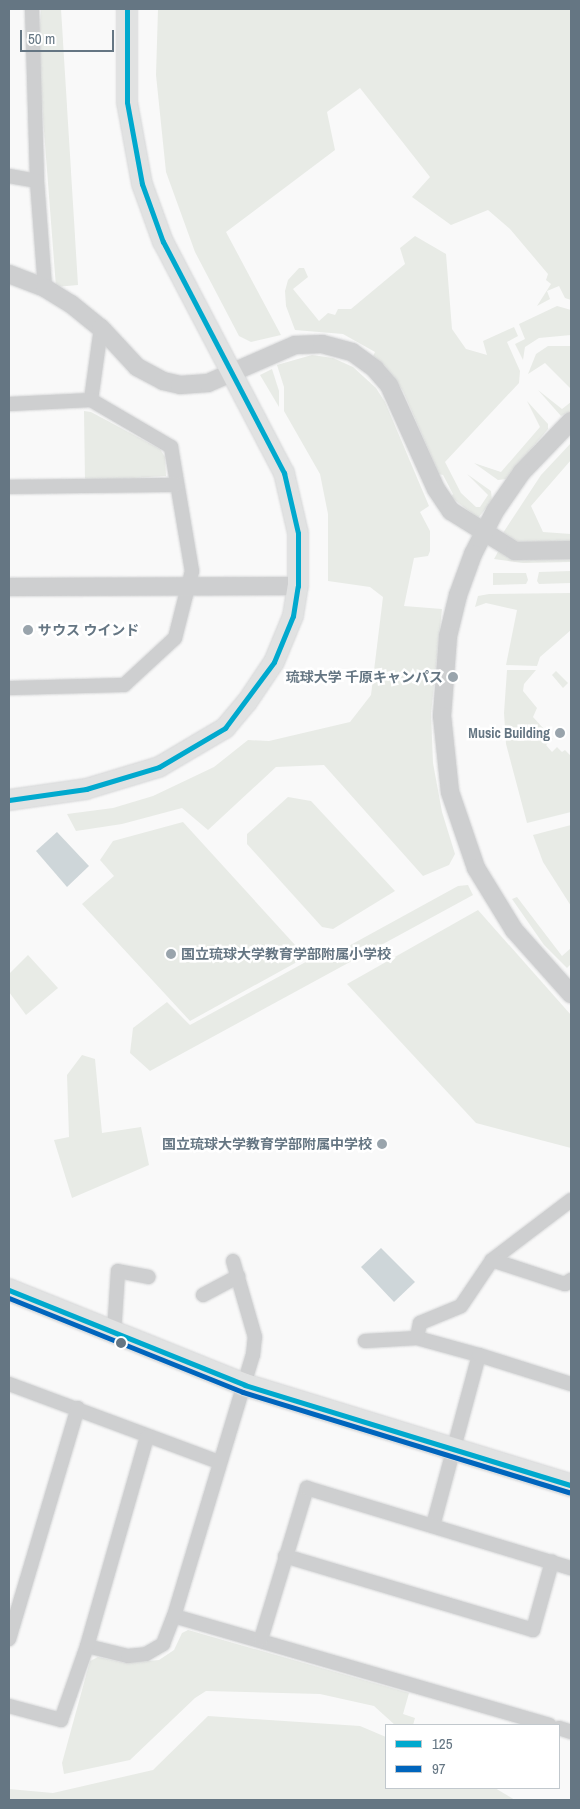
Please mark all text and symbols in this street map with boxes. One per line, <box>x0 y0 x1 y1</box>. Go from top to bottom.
scale bar <box>22 20 116 52</box>
text: 50 m <box>28 28 55 49</box>
place label: サウス ウインド <box>38 622 139 638</box>
marker: サウス ウインド <box>22 624 34 636</box>
place label: 琉球大学 千原キャンパス <box>286 669 443 685</box>
marker: 琉球大学 千原キャンパス <box>447 671 459 683</box>
place label: Music Building <box>468 725 550 741</box>
marker: Music Building <box>554 727 566 739</box>
place label: 国立琉球大学教育学部附属小学校 <box>181 946 391 962</box>
marker: 国立琉球大学教育学部附属小学校 <box>165 948 177 960</box>
place label: 国立琉球大学教育学部附属中学校 <box>162 1136 372 1152</box>
marker: 国立琉球大学教育学部附属中学校 <box>376 1138 388 1150</box>
unlabelled marker <box>116 1338 126 1348</box>
legend <box>385 1724 560 1789</box>
text: 125 <box>432 1733 453 1754</box>
text: 97 <box>432 1758 446 1779</box>

